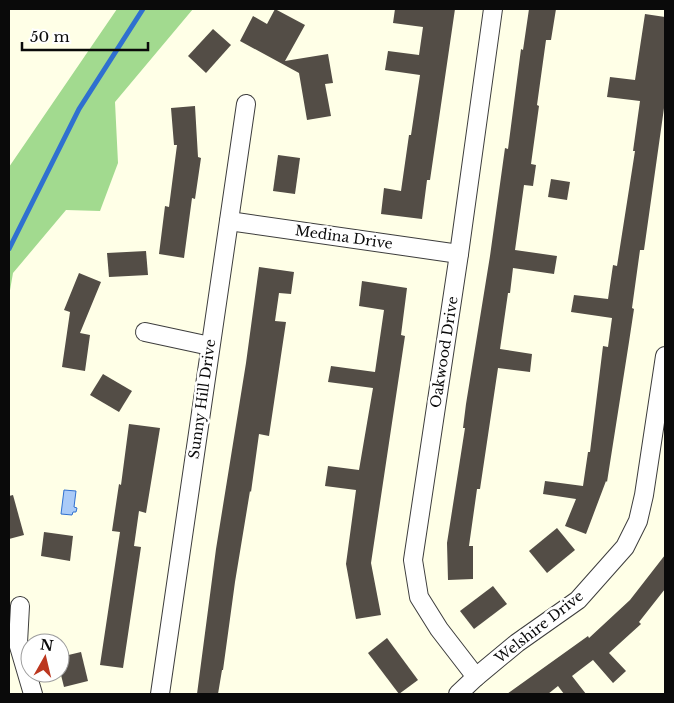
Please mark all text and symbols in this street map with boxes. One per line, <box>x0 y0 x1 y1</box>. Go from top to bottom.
scale bar <box>22 20 149 52</box>
text: 50 m <box>30 27 70 46</box>
street label: Medina Drive <box>294 221 394 253</box>
street label: Oakwood Drive <box>426 295 462 409</box>
street label: Sunny Hill Drive <box>185 338 219 460</box>
street label: Welshire Drive <box>490 587 587 668</box>
north arrow <box>20 633 70 683</box>
text: N <box>39 635 55 655</box>

